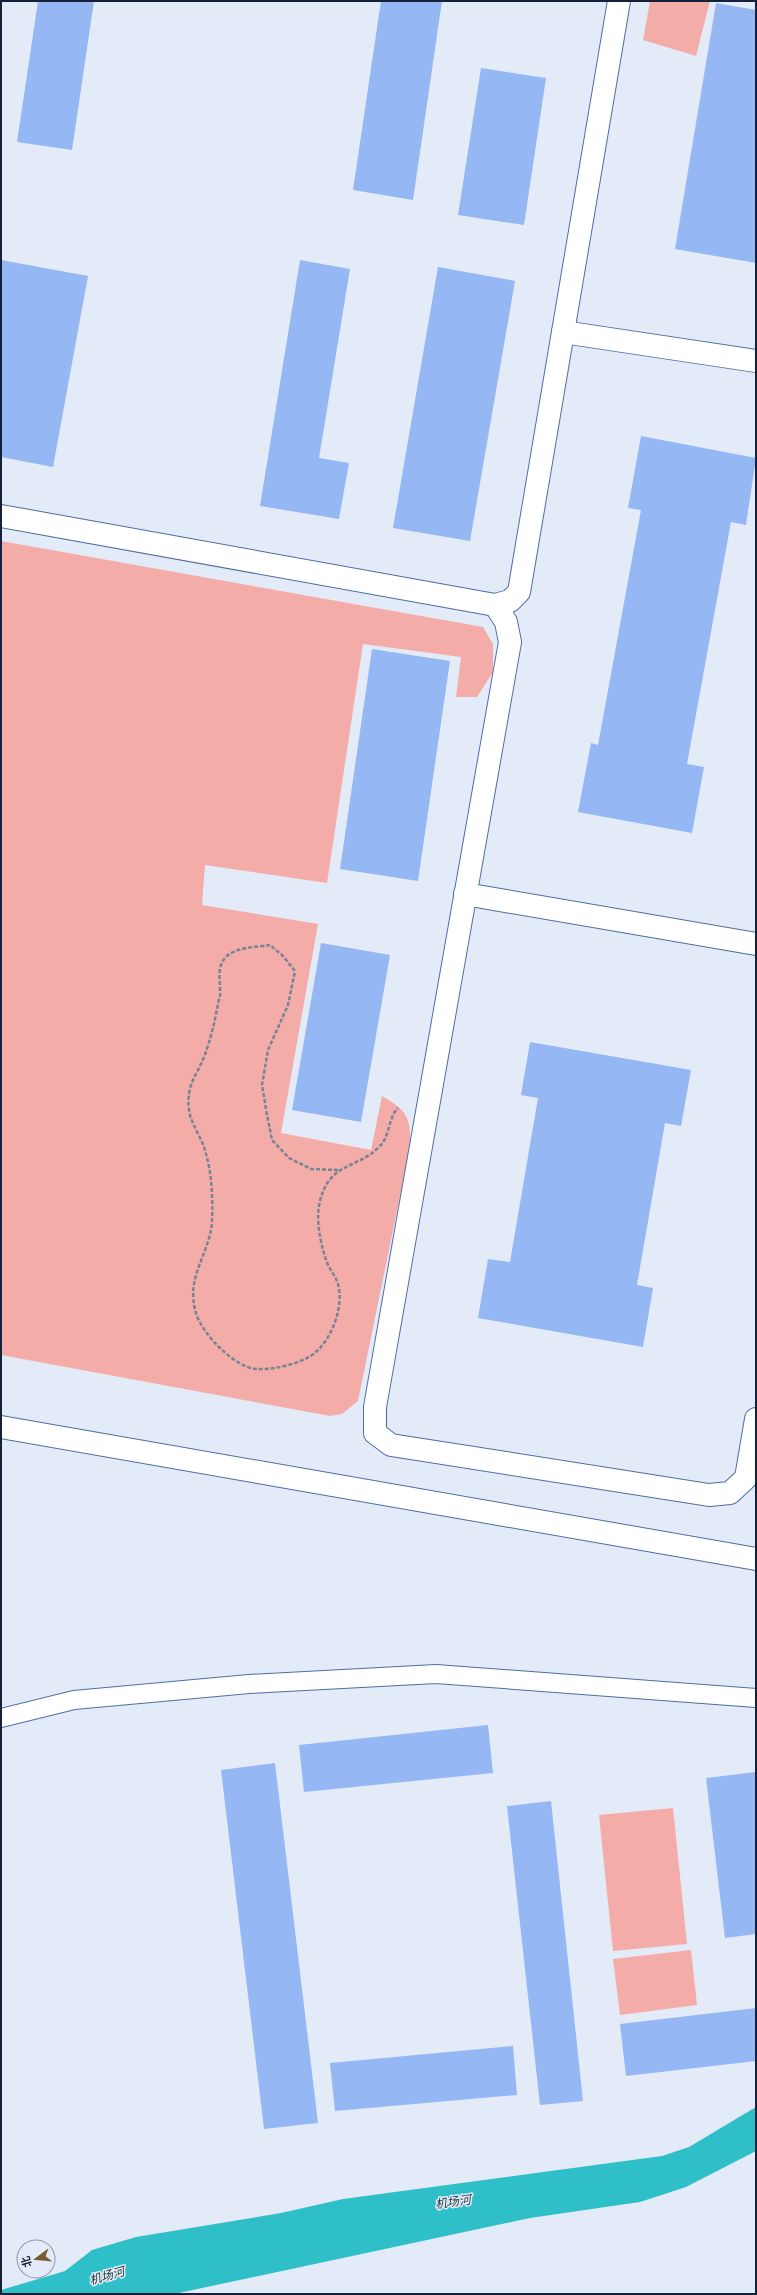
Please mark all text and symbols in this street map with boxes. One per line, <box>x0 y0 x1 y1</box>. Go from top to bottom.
water label: 机场河 <box>434 2192 474 2211</box>
north arrow <box>16 2239 56 2279</box>
text: 北 <box>19 2255 34 2269</box>
water label: 机场河 <box>88 2264 128 2288</box>

